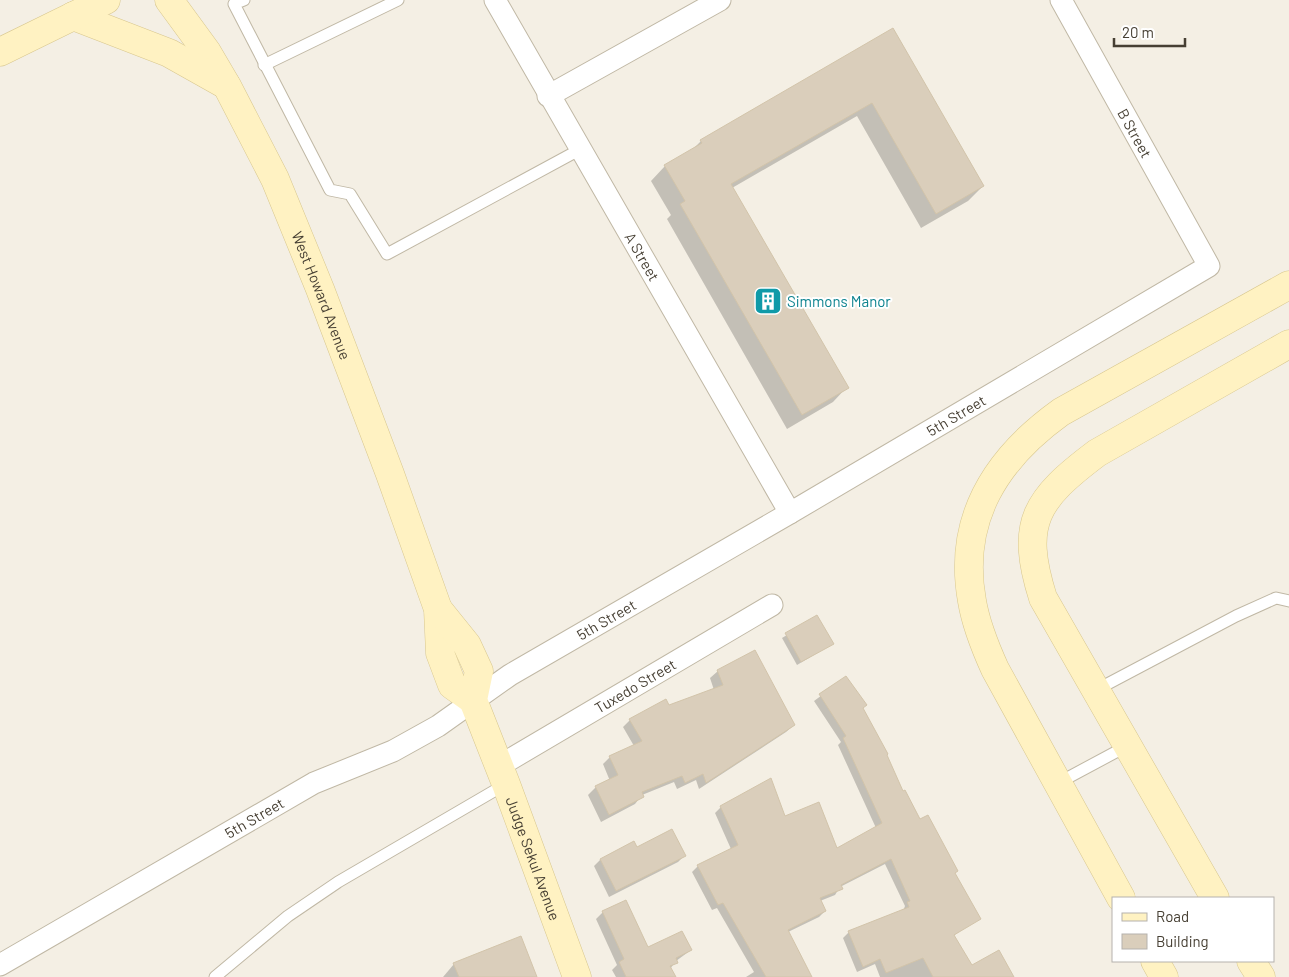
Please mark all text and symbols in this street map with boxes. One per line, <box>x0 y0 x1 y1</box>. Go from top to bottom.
scale bar <box>1114 15 1185 47</box>
text: 20 m <box>1122 23 1154 41</box>
street label: B Street <box>1114 105 1156 161</box>
street label: West Howard Avenue <box>288 229 355 362</box>
street label: A Street <box>622 229 664 284</box>
building icon: Simmons Manor <box>753 286 783 316</box>
place label: Simmons Manor <box>787 292 891 310</box>
street label: 5th Street <box>923 391 989 440</box>
street label: 5th Street <box>573 595 639 643</box>
street label: Tuxedo Street <box>591 655 679 717</box>
street label: 5th Street <box>222 793 287 842</box>
street label: Judge Sekul Avenue <box>502 794 564 923</box>
legend <box>1112 897 1274 962</box>
text: Road <box>1156 907 1189 925</box>
text: Building <box>1156 932 1209 950</box>

